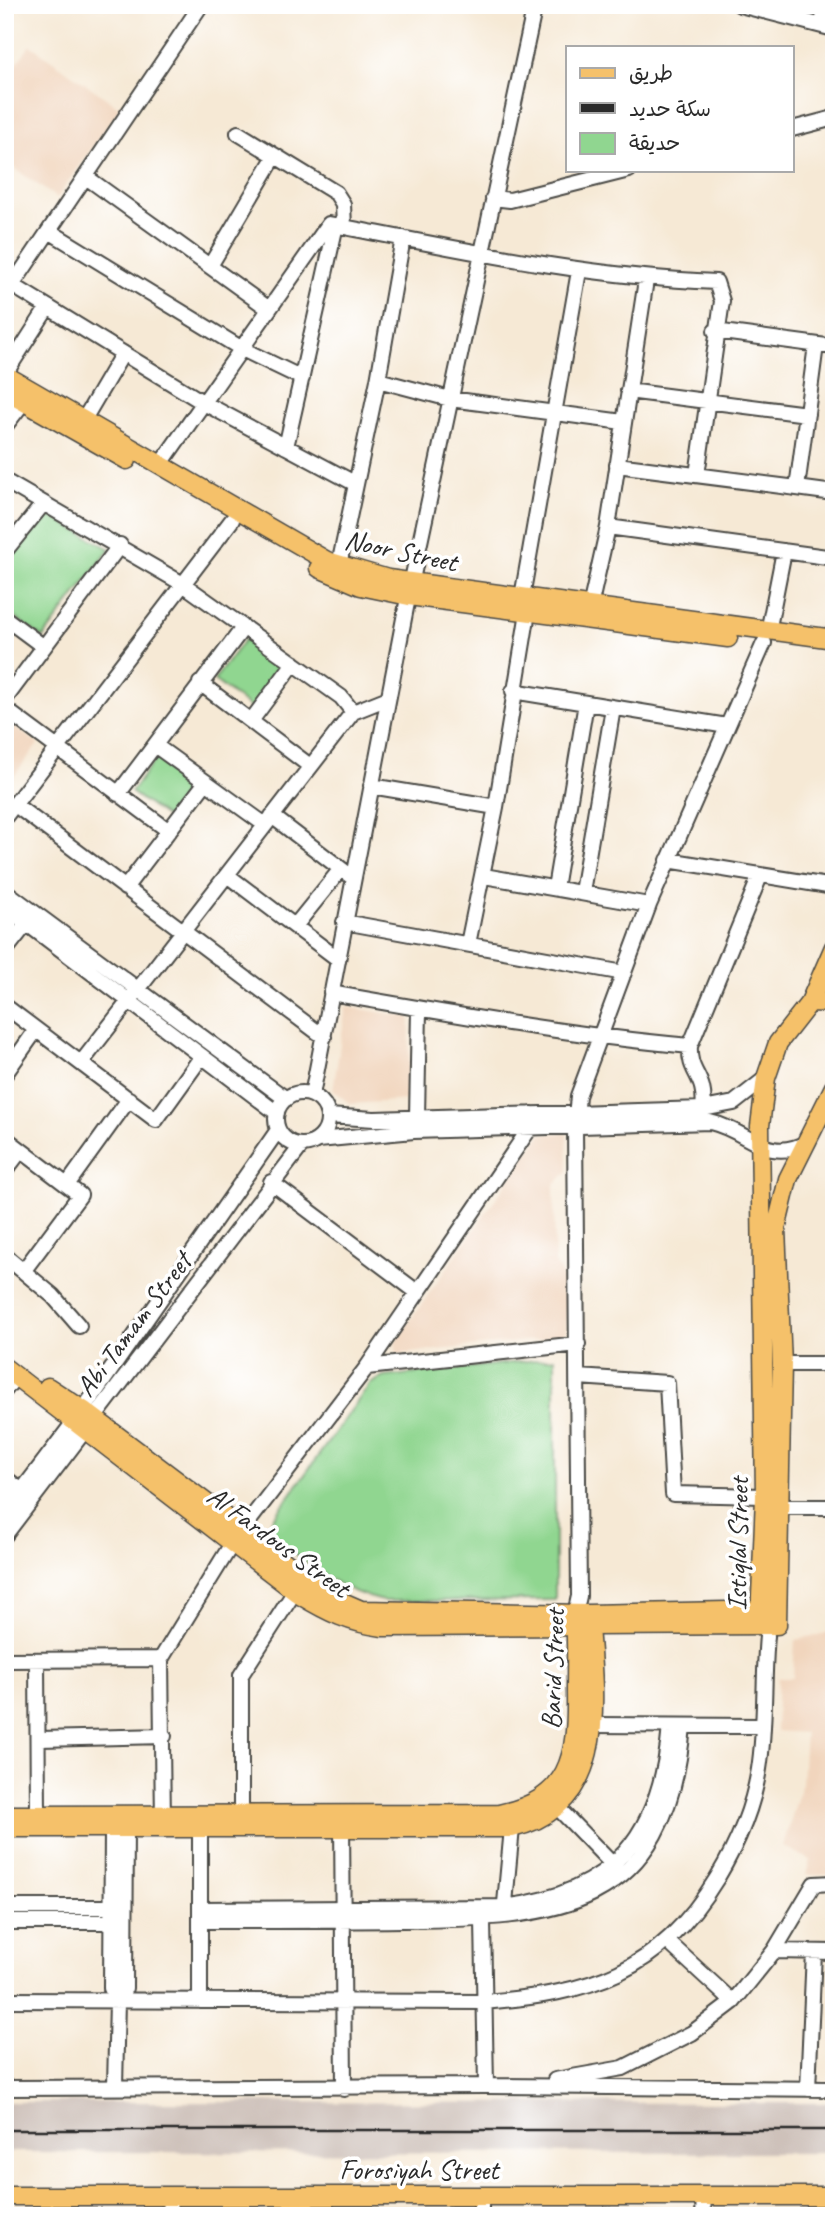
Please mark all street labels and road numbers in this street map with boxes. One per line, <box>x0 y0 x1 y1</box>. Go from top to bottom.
street label: Noor Street <box>342 522 463 580</box>
street label: Abi Tamam Street <box>68 1242 201 1403</box>
street label: Istiqlal Street <box>719 1474 756 1611</box>
street label: Al Fardous Street <box>201 1478 359 1606</box>
street label: Barid Street <box>533 1606 572 1730</box>
street label: Forosiyah Street <box>340 2152 501 2187</box>

